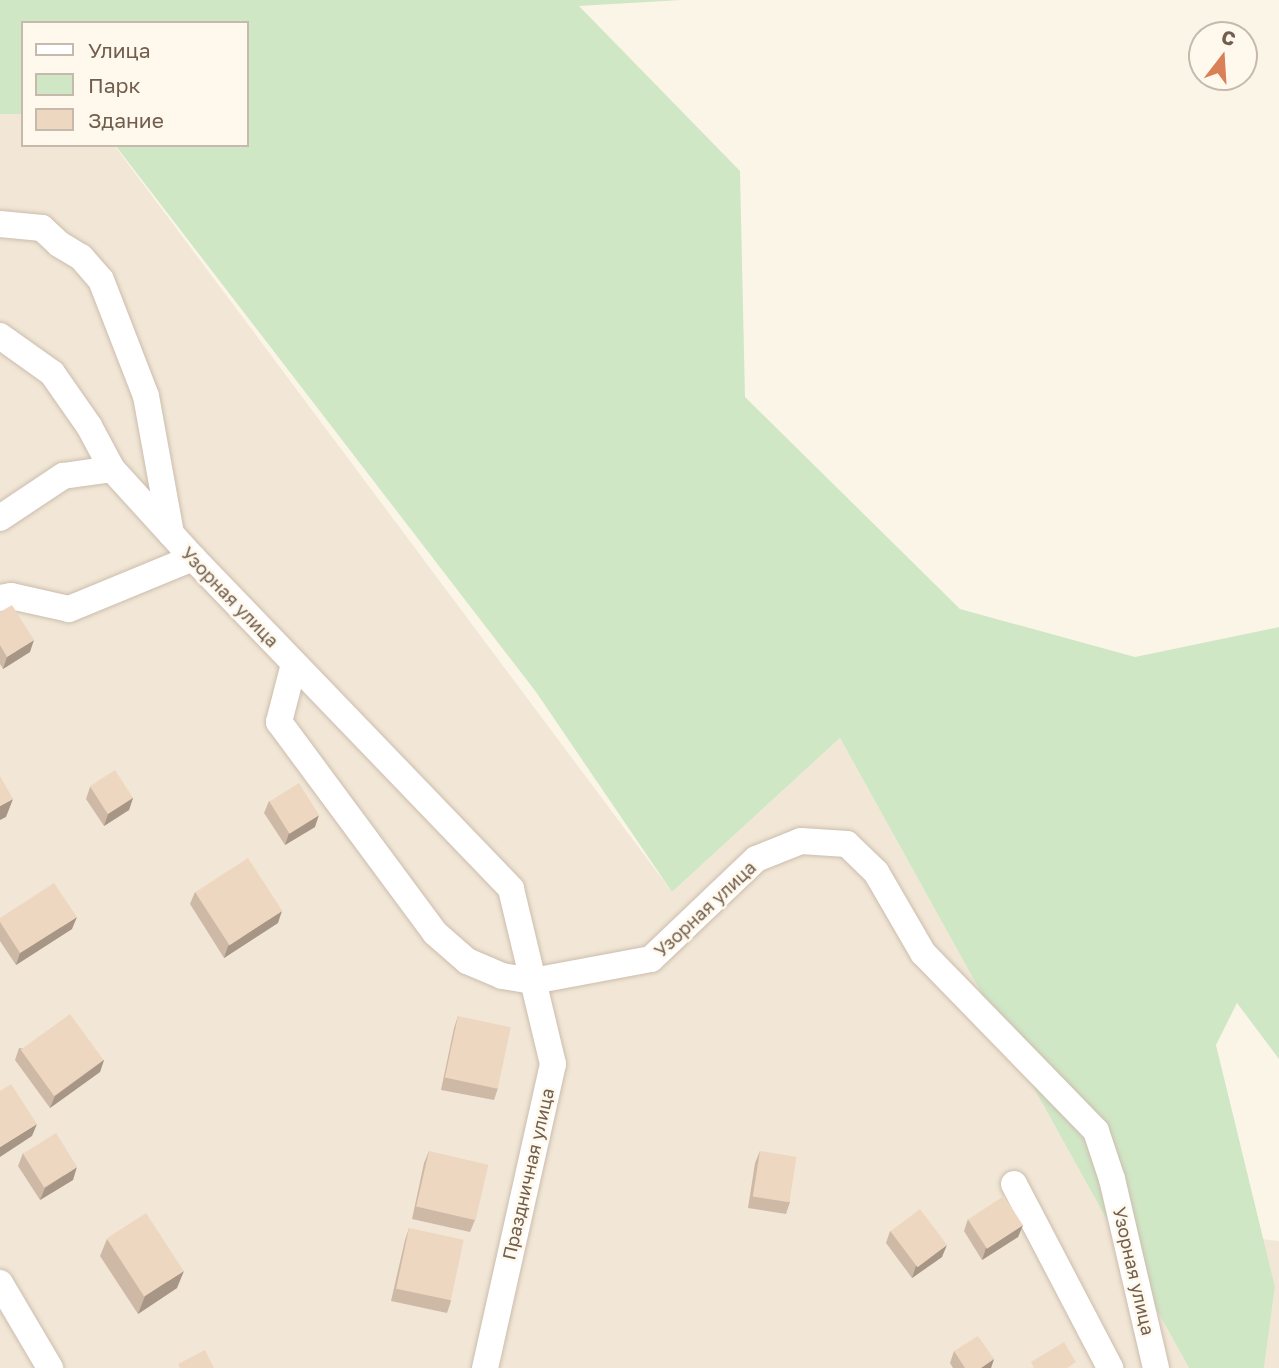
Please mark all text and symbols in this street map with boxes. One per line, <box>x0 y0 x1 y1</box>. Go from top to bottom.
legend <box>21 21 248 147</box>
north arrow <box>1188 21 1258 91</box>
text: С <box>1219 24 1239 50</box>
text: Улица <box>88 37 151 63</box>
text: Парк <box>88 72 141 98</box>
text: Здание <box>88 107 164 133</box>
street label: Узорная улица <box>177 542 283 652</box>
street label: Узорная улица <box>650 856 760 962</box>
street label: Праздничная улица <box>498 1086 558 1262</box>
street label: Узорная улица <box>1109 1205 1159 1337</box>

